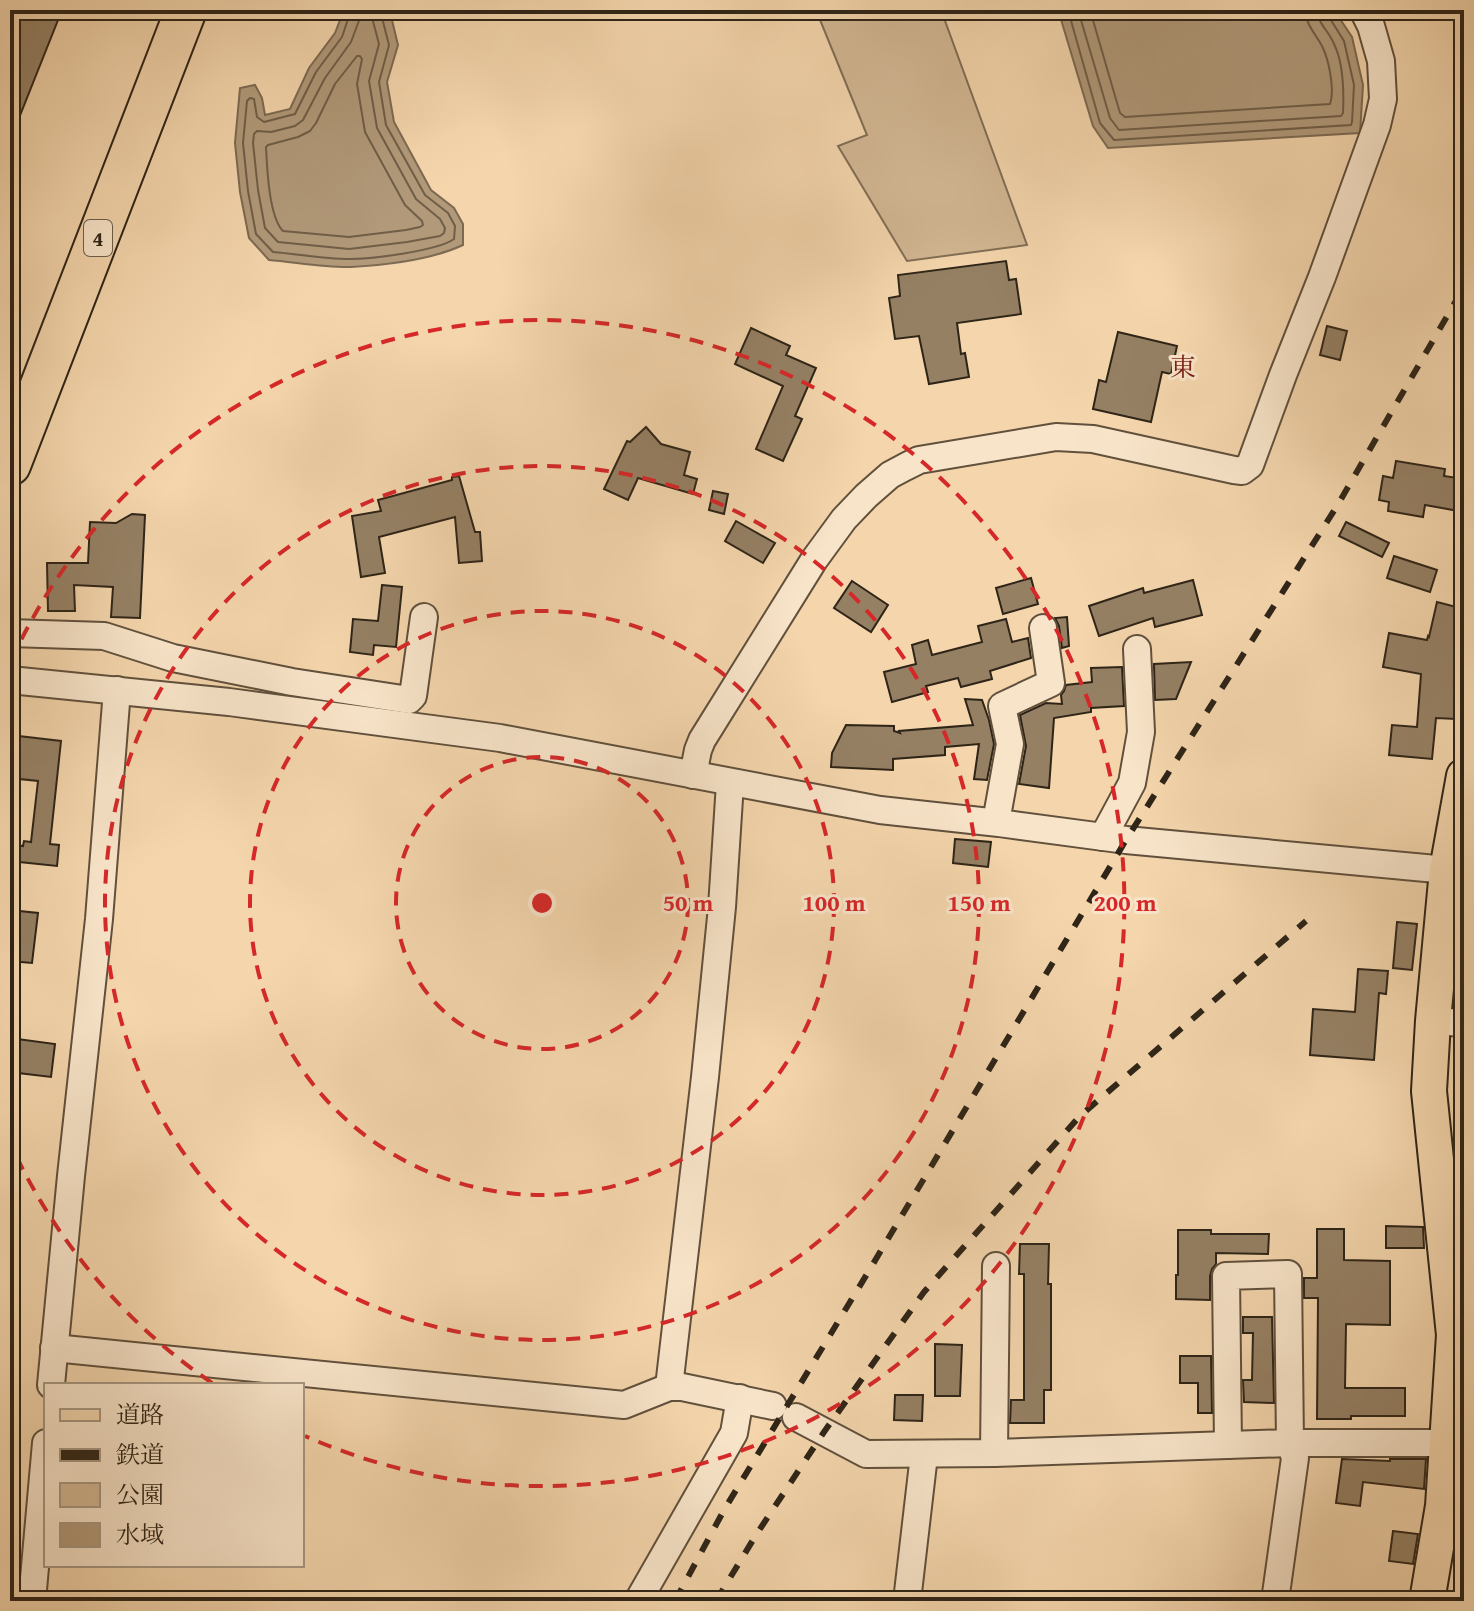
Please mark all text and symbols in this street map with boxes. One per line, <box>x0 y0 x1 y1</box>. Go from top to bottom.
road number: 4 <box>84 220 112 256</box>
district label: 東 <box>1170 347 1196 386</box>
text: 50 m <box>663 885 714 920</box>
text: 100 m <box>802 885 866 920</box>
text: 150 m <box>947 885 1011 920</box>
text: 200 m <box>1093 885 1157 920</box>
centre of rings <box>528 889 556 917</box>
legend <box>44 1383 304 1567</box>
text: 道路 <box>116 1397 164 1432</box>
text: 鉄道 <box>116 1437 164 1472</box>
text: 公園 <box>116 1477 164 1512</box>
text: 水域 <box>116 1517 164 1552</box>

